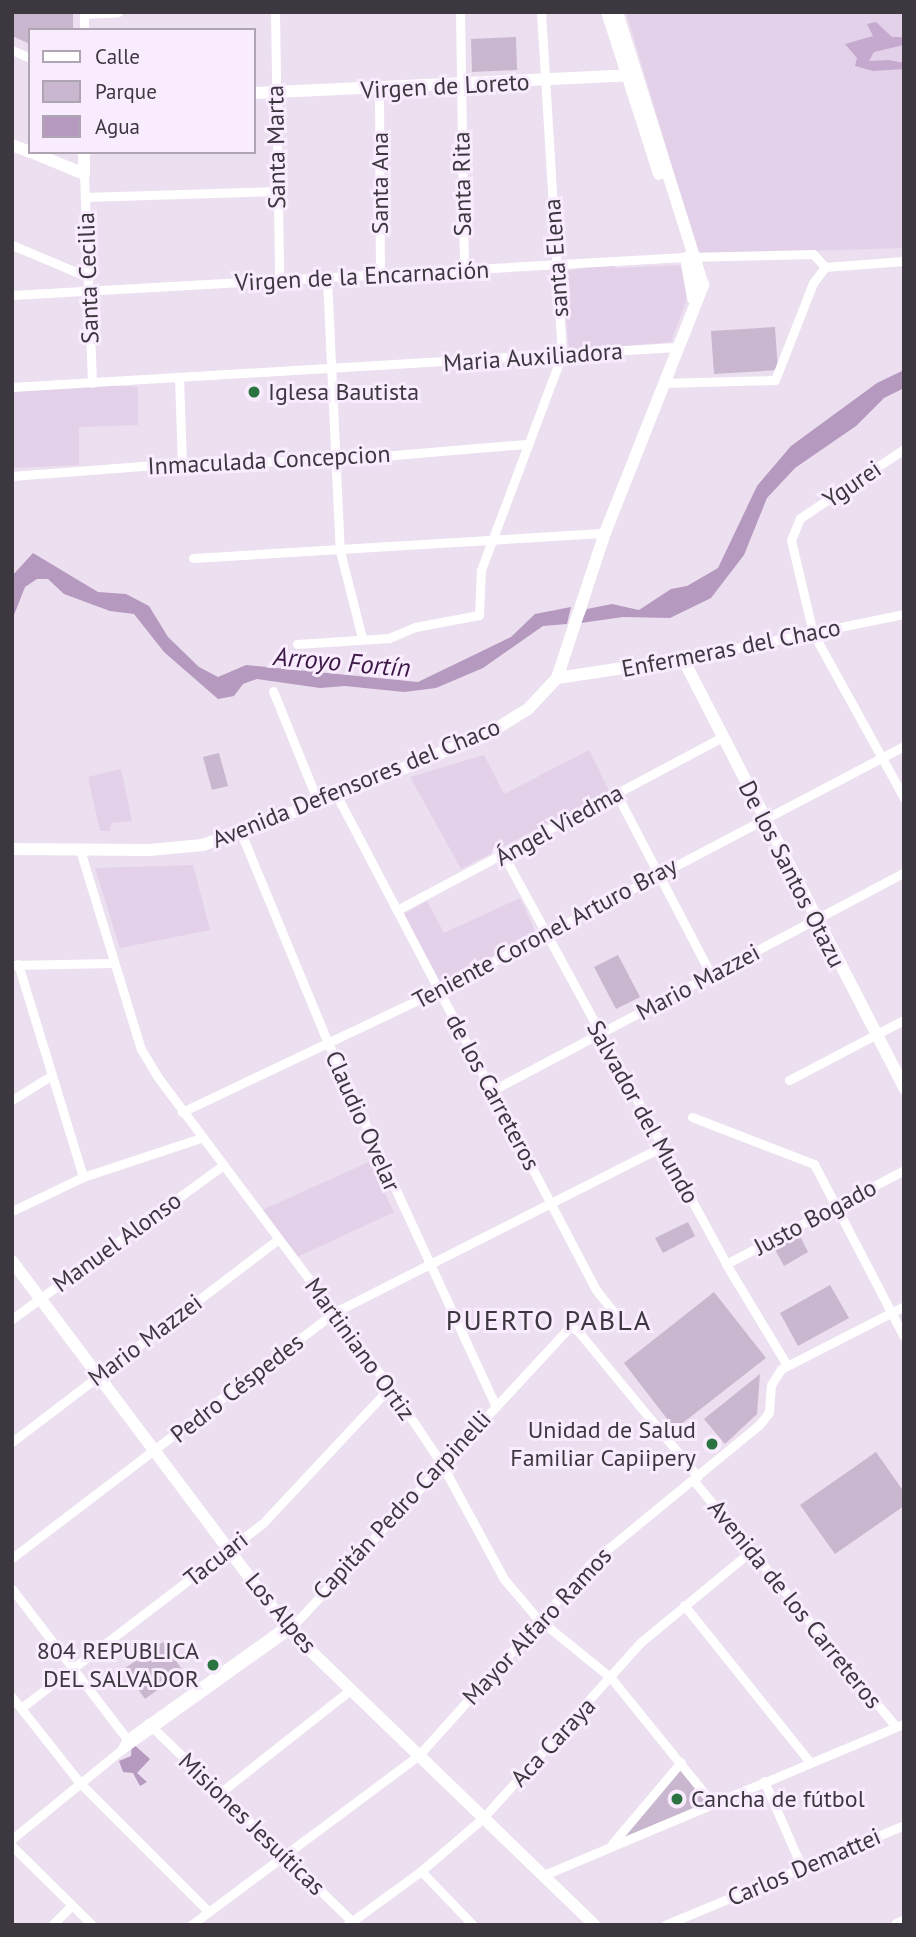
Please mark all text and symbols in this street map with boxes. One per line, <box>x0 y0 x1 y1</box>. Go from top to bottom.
legend <box>28 28 256 154</box>
text: Calle <box>95 43 140 70</box>
street label: Virgen de Loreto <box>360 67 530 105</box>
text: Parque <box>95 78 157 105</box>
street label: Santa Marta <box>261 85 291 209</box>
text: Agua <box>95 113 140 140</box>
street label: Santa Ana <box>366 131 394 235</box>
street label: Santa Rita <box>447 131 477 237</box>
street label: santa Elena <box>537 198 575 318</box>
street label: Santa Cecilia <box>71 212 105 344</box>
street label: Virgen de la Encarnación <box>234 255 490 297</box>
street label: Maria Auxiliadora <box>442 336 624 378</box>
place label: Iglesa Bautista <box>268 378 419 406</box>
marker: Iglesa Bautista <box>246 384 262 400</box>
street label: Inmaculada Concepcion <box>147 439 391 481</box>
street label: Ygurei <box>817 454 887 514</box>
street label: Enfermeras del Chaco <box>619 613 843 683</box>
water label: Arroyo Fortín <box>272 640 412 684</box>
street label: Avenida Defensores del Chaco <box>208 712 504 854</box>
street label: De los Santos Otazu <box>732 776 852 972</box>
street label: Ángel Viedma <box>490 778 628 872</box>
street label: Teniente Coronel Arturo Bray <box>408 851 682 1015</box>
street label: Mario Mazzei <box>631 938 765 1026</box>
street label: de los Carreteros <box>440 1009 546 1175</box>
street label: Salvador del Mundo <box>581 1015 705 1209</box>
street label: Claudio Ovelar <box>319 1046 407 1196</box>
street label: Justo Bogado <box>749 1173 881 1261</box>
street label: Manuel Alonso <box>47 1186 187 1298</box>
street label: Martiniano Ortiz <box>299 1272 421 1426</box>
street label: Mario Mazzei <box>82 1288 208 1392</box>
district label: PUERTO PABLA <box>447 1303 651 1337</box>
street label: Pedro Céspedes <box>165 1327 309 1449</box>
street label: Capitán Pedro Carpinelli <box>307 1405 497 1605</box>
place label: Unidad de Salud Familiar Capiipery <box>510 1416 696 1472</box>
marker: Unidad de Salud Familiar Capiipery <box>702 1434 722 1454</box>
street label: Avenida de los Carreteros <box>702 1494 888 1714</box>
street label: Tacuari <box>178 1525 254 1593</box>
street label: Mayor Alfaro Ramos <box>456 1541 618 1711</box>
street label: Los Alpes <box>239 1567 323 1659</box>
place label: 804 REPUBLICA DEL SALVADOR <box>37 1637 199 1693</box>
marker: 804 REPUBLICA DEL SALVADOR <box>205 1657 221 1673</box>
street label: Aca Caraya <box>505 1692 601 1792</box>
street label: Misiones Jesuíticas <box>173 1747 331 1901</box>
place label: Cancha de fútbol <box>691 1785 865 1813</box>
marker: Cancha de fútbol <box>669 1791 685 1807</box>
street label: Carlos Demattei <box>723 1822 885 1912</box>

